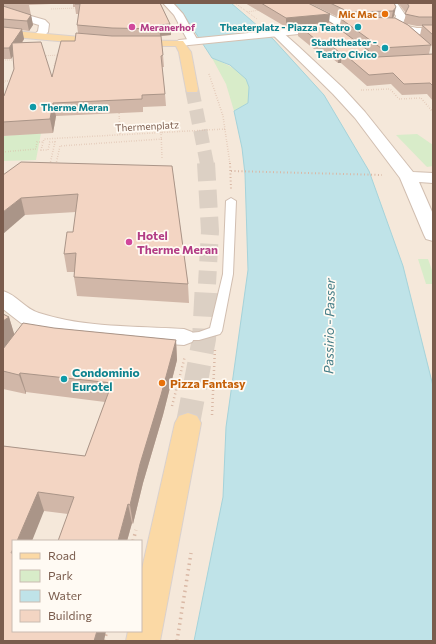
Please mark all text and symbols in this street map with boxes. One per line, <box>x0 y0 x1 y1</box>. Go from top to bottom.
place label: Mic Mac <box>338 8 377 20</box>
marker: Mic Mac <box>380 9 390 19</box>
place label: Meranerhof <box>140 21 196 33</box>
place label: Theaterplatz - Piazza Teatro <box>220 21 350 33</box>
marker: Meranerhof <box>127 22 137 32</box>
marker: Theaterplatz - Piazza Teatro <box>353 22 363 32</box>
place label: Stadttheater - Teatro Civico <box>311 36 377 60</box>
marker: Stadttheater - Teatro Civico <box>380 43 390 53</box>
place label: Therme Meran <box>41 101 109 113</box>
marker: Therme Meran <box>28 102 38 112</box>
street label: Thermenplatz <box>115 118 179 134</box>
place label: Hotel Therme Meran <box>137 228 218 256</box>
marker: Hotel Therme Meran <box>124 237 134 247</box>
water label: Passirio - Passer <box>320 277 338 374</box>
place label: Condominio Eurotel <box>72 365 140 393</box>
marker: Condominio Eurotel <box>59 374 69 384</box>
place label: Pizza Fantasy <box>170 376 246 390</box>
marker: Pizza Fantasy <box>157 378 167 388</box>
legend <box>12 540 142 632</box>
text: Road <box>48 548 76 562</box>
text: Park <box>48 568 74 582</box>
text: Water <box>48 588 82 602</box>
text: Building <box>48 608 92 622</box>

